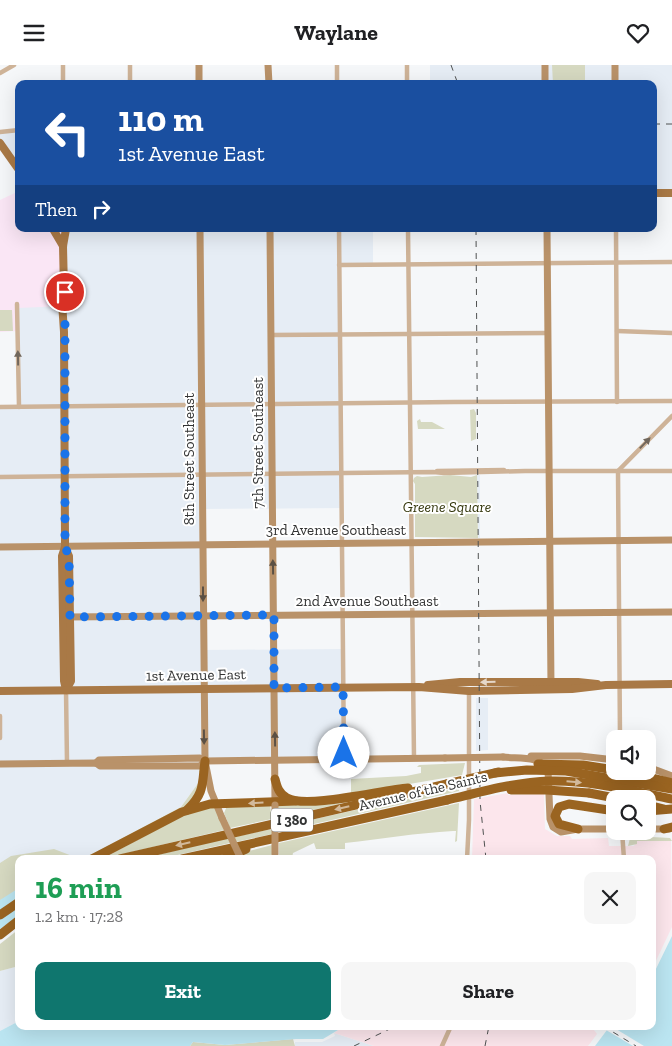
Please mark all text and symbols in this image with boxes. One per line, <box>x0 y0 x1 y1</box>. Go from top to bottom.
icon: menu <box>20 19 48 47</box>
text: Waylane <box>294 19 378 46</box>
icon: heart <box>624 19 652 47</box>
text: 110 m <box>118 98 204 140</box>
icon: left <box>35 100 100 165</box>
text: 1st Avenue East <box>118 140 265 167</box>
icon: right <box>87 195 115 223</box>
text: Then <box>35 198 77 221</box>
pin <box>44 271 86 313</box>
icon: arrive <box>51 278 79 306</box>
one-way arrow <box>14 350 22 366</box>
street label: 7th Street Southeast <box>249 377 267 509</box>
street label: 8th Street Southeast <box>180 392 198 525</box>
one-way arrow <box>638 437 650 449</box>
park label: Greene Square <box>403 498 491 516</box>
street label: 3rd Avenue Southeast <box>266 521 407 539</box>
one-way arrow <box>269 558 277 574</box>
one-way arrow <box>199 586 207 602</box>
street label: 2nd Avenue Southeast <box>296 592 439 610</box>
street label: 1st Avenue East <box>146 665 247 685</box>
one-way arrow <box>480 678 496 686</box>
position arrow <box>317 726 369 778</box>
one-way arrow <box>200 729 208 745</box>
map controls <box>606 730 656 840</box>
button: sound <box>606 730 656 780</box>
one-way arrow <box>271 731 279 747</box>
street label: Avenue of the Saints <box>357 767 489 815</box>
one-way arrow <box>566 778 582 786</box>
button: search <box>606 790 656 840</box>
one-way arrow <box>248 799 264 807</box>
one-way arrow <box>334 804 349 812</box>
road number: I 380 <box>271 809 313 831</box>
one-way arrow <box>176 840 191 848</box>
text: 16 min <box>35 870 122 906</box>
button: close <box>584 872 636 924</box>
text: 1.2 km · 17:28 <box>35 907 123 926</box>
button: Exit <box>35 962 331 1020</box>
button: Share <box>341 962 636 1020</box>

